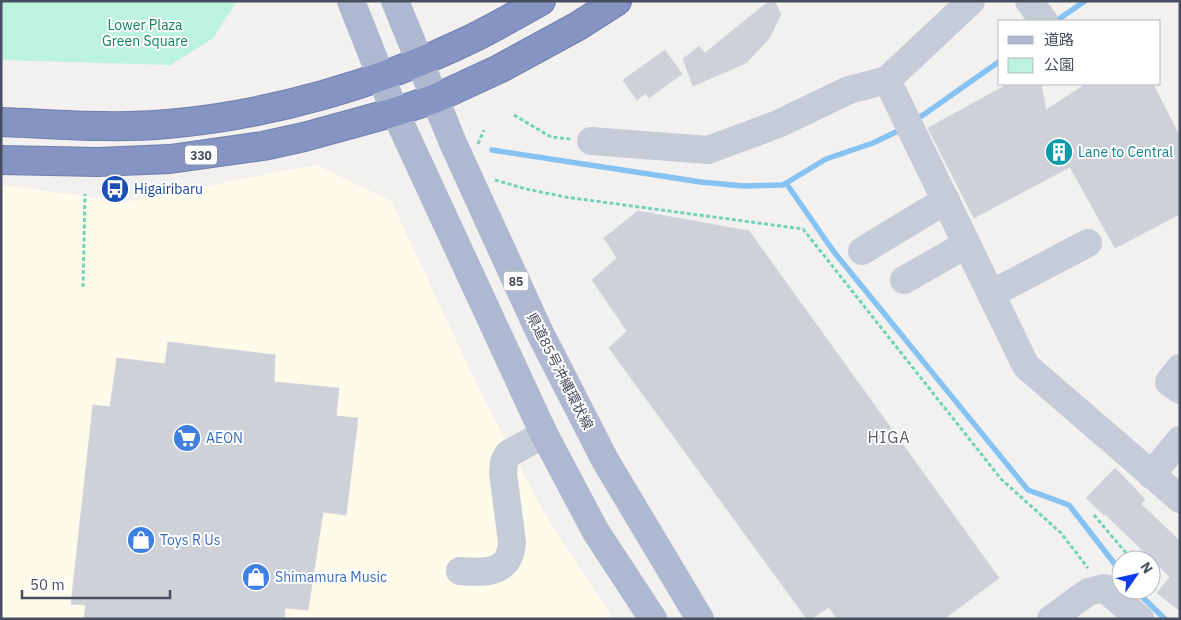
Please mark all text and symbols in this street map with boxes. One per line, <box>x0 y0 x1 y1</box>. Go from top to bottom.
park label: Lower Plaza Green Square <box>102 16 188 50</box>
legend <box>998 20 1161 85</box>
text: 道路 <box>1044 30 1074 49</box>
text: 公園 <box>1044 55 1074 74</box>
building icon: Lane to Central <box>1044 137 1074 167</box>
place label: Lane to Central <box>1078 143 1173 161</box>
road number: 330 <box>185 146 217 164</box>
bus stop icon: Higairibaru <box>100 174 130 204</box>
place label: Higairibaru <box>134 180 203 198</box>
road number: 85 <box>504 272 528 290</box>
street label: 県道85号沖縄環状線 <box>523 310 597 432</box>
supermarket icon: AEON <box>172 423 202 453</box>
district label: HIGA <box>867 427 911 447</box>
place label: AEON <box>206 429 243 447</box>
shop icon: Toys R Us <box>126 525 156 555</box>
place label: Toys R Us <box>160 531 221 549</box>
north arrow <box>1111 550 1161 600</box>
text: N <box>1136 558 1157 577</box>
shop icon: Shimamura Music <box>241 562 271 592</box>
scale bar <box>22 568 170 600</box>
place label: Shimamura Music <box>275 568 387 586</box>
text: 50 m <box>30 575 65 594</box>

